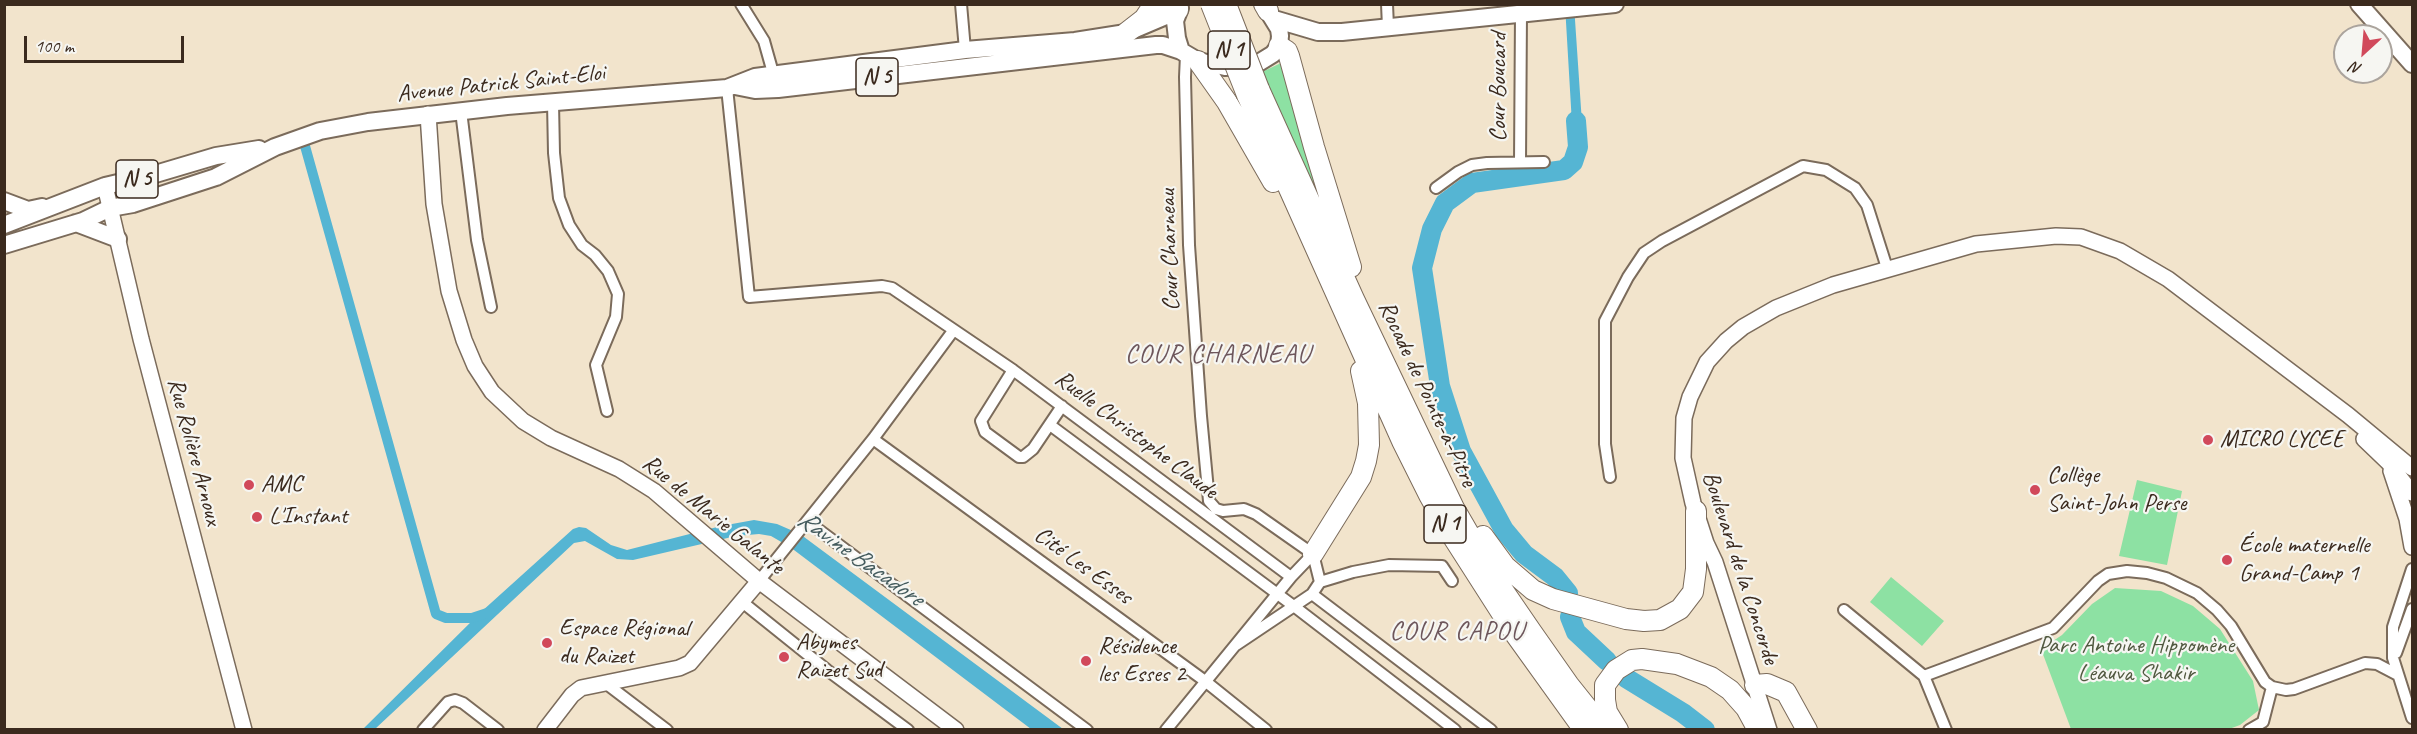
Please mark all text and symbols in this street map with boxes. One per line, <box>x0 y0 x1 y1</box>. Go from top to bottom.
scale bar <box>27 24 188 62</box>
north arrow <box>2333 24 2393 84</box>
road number: N 1 <box>1208 31 1250 69</box>
street label: Cour Boucard <box>1485 32 1513 142</box>
text: 100 m <box>35 35 74 57</box>
text: N <box>2347 57 2365 80</box>
road number: N 5 <box>856 58 898 96</box>
street label: Avenue Patrick Saint-Eloi <box>396 59 606 109</box>
road number: N 5 <box>116 160 158 198</box>
street label: Cour Charneau <box>1153 189 1187 311</box>
street label: Rocade de Pointe-à-Pitre <box>1371 297 1483 491</box>
district label: COUR CHARNEAU <box>1126 339 1310 371</box>
street label: Ruelle Christophe Claude <box>1049 364 1223 506</box>
street label: Rue Rolière Arnoux <box>161 375 227 529</box>
place label: MICRO LYCEE <box>2220 426 2344 454</box>
marker: MICRO LYCEE <box>2201 433 2215 447</box>
street label: Rue de Marie Galante <box>636 449 790 581</box>
place label: Collège Saint-John Perse <box>2047 462 2186 518</box>
street label: Boulevard de la Concorde <box>1695 468 1785 668</box>
place label: AMC <box>261 471 302 499</box>
marker: AMC <box>242 478 256 492</box>
marker: Collège Saint-John Perse <box>2028 483 2042 497</box>
place label: L'Instant <box>269 503 348 531</box>
water label: Ravine Bacadore <box>791 504 929 614</box>
road number: N 1 <box>1424 505 1466 543</box>
marker: L'Instant <box>250 510 264 524</box>
street label: Cité Les Esses <box>1028 521 1138 611</box>
place label: École maternelle Grand-Camp 1 <box>2239 532 2370 588</box>
marker: École maternelle Grand-Camp 1 <box>2220 553 2234 567</box>
place label: Espace Régional du Raizet <box>559 615 689 671</box>
district label: COUR CAPOU <box>1390 616 1524 648</box>
place label: Abymes Raizet Sud <box>796 629 882 685</box>
park label: Parc Antoine Hippomène Léauva Shakir <box>2038 632 2234 688</box>
place label: Résidence les Esses 2 <box>1098 633 1186 689</box>
marker: Espace Régional du Raizet <box>540 636 554 650</box>
marker: Abymes Raizet Sud <box>777 650 791 664</box>
marker: Résidence les Esses 2 <box>1079 654 1093 668</box>

